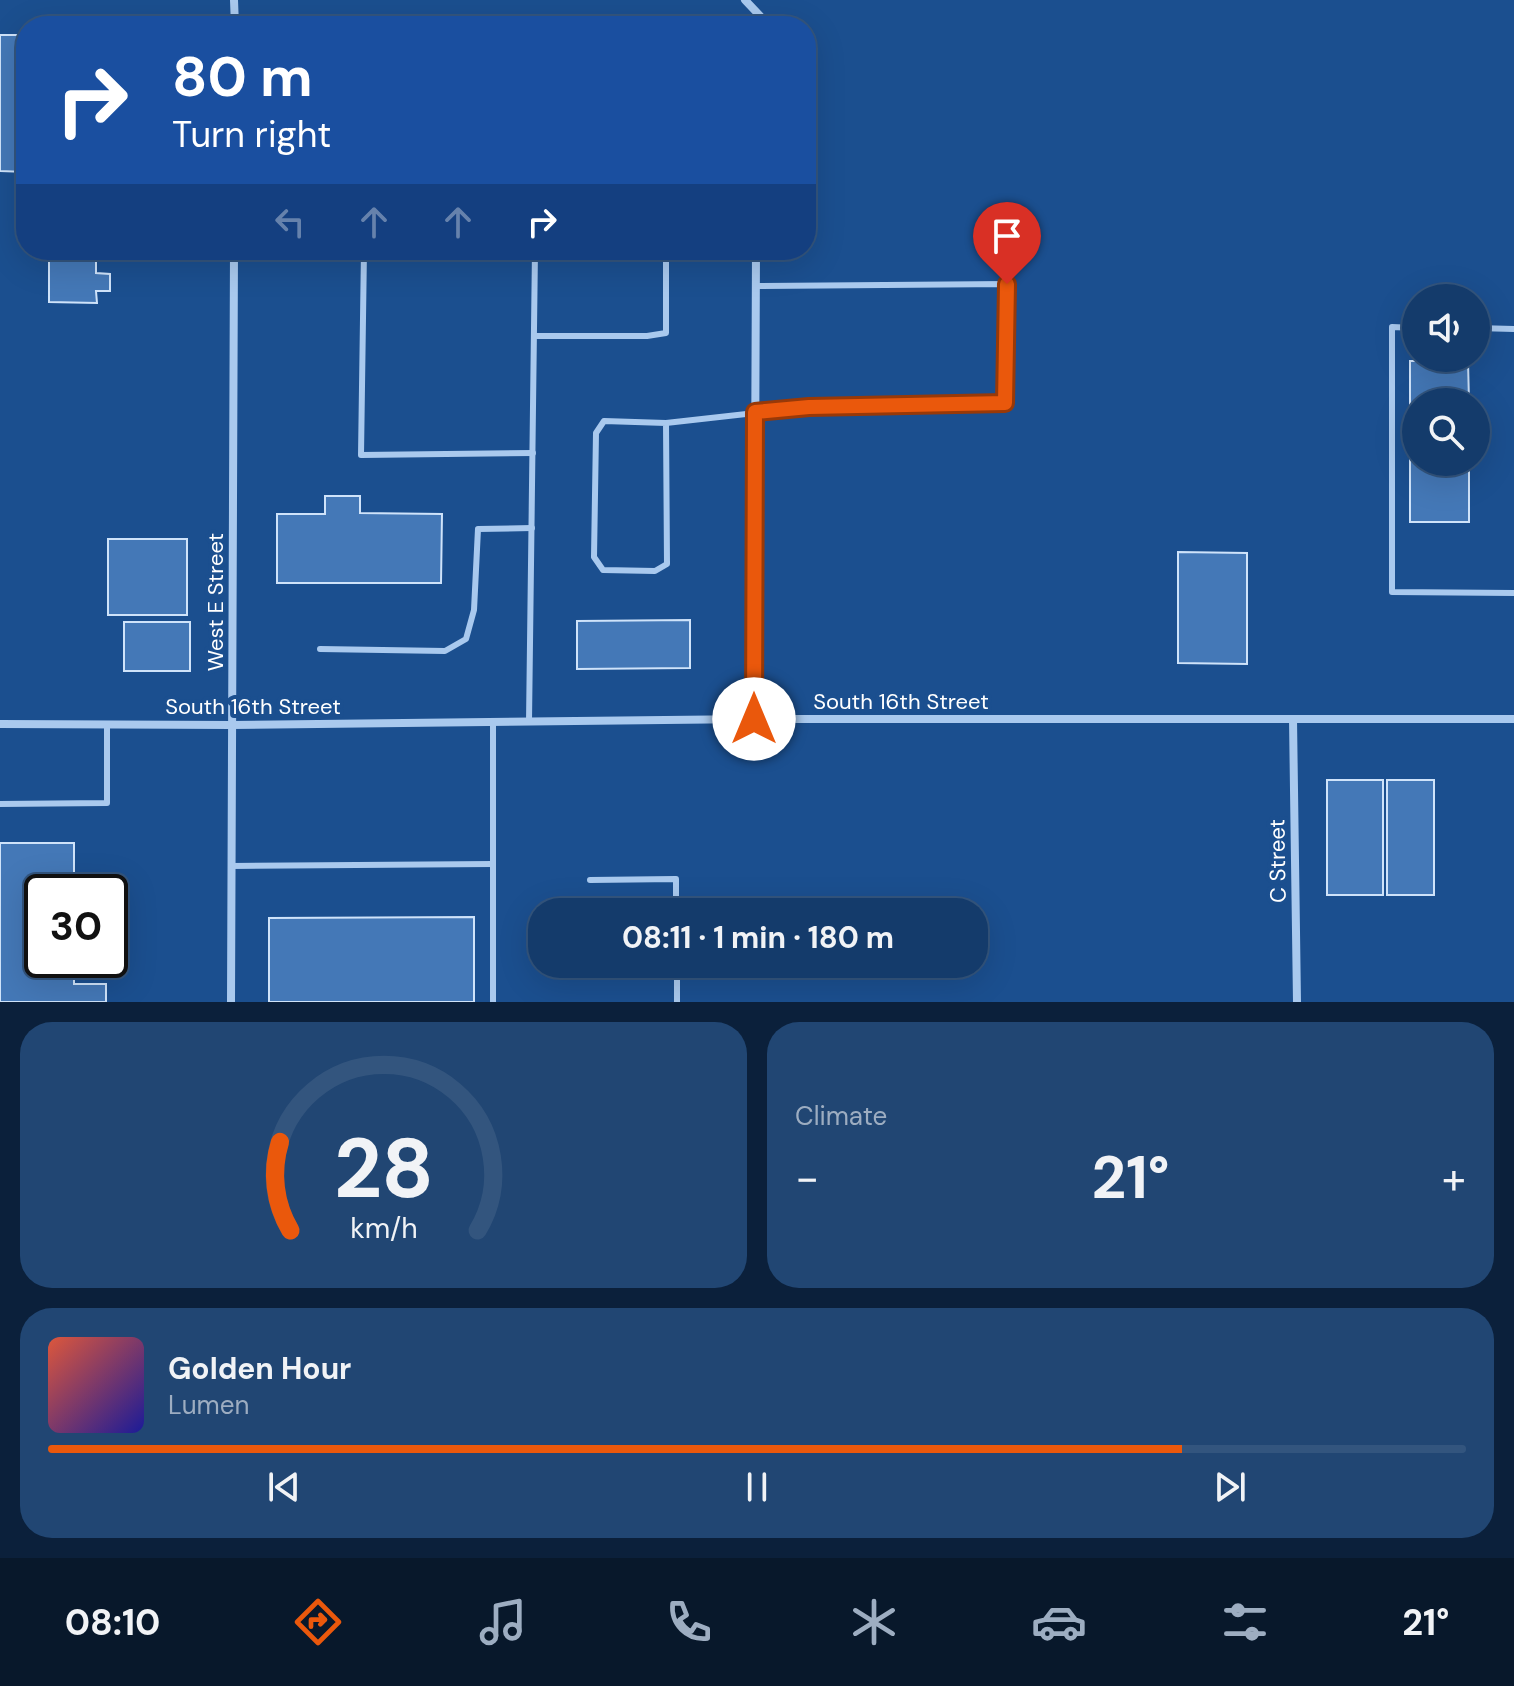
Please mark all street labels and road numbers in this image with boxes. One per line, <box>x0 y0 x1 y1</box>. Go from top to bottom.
street label: West E Street <box>201 533 230 671</box>
street label: South 16th Street <box>813 687 989 716</box>
street label: South 16th Street <box>165 692 341 721</box>
street label: C Street <box>1262 819 1293 903</box>

